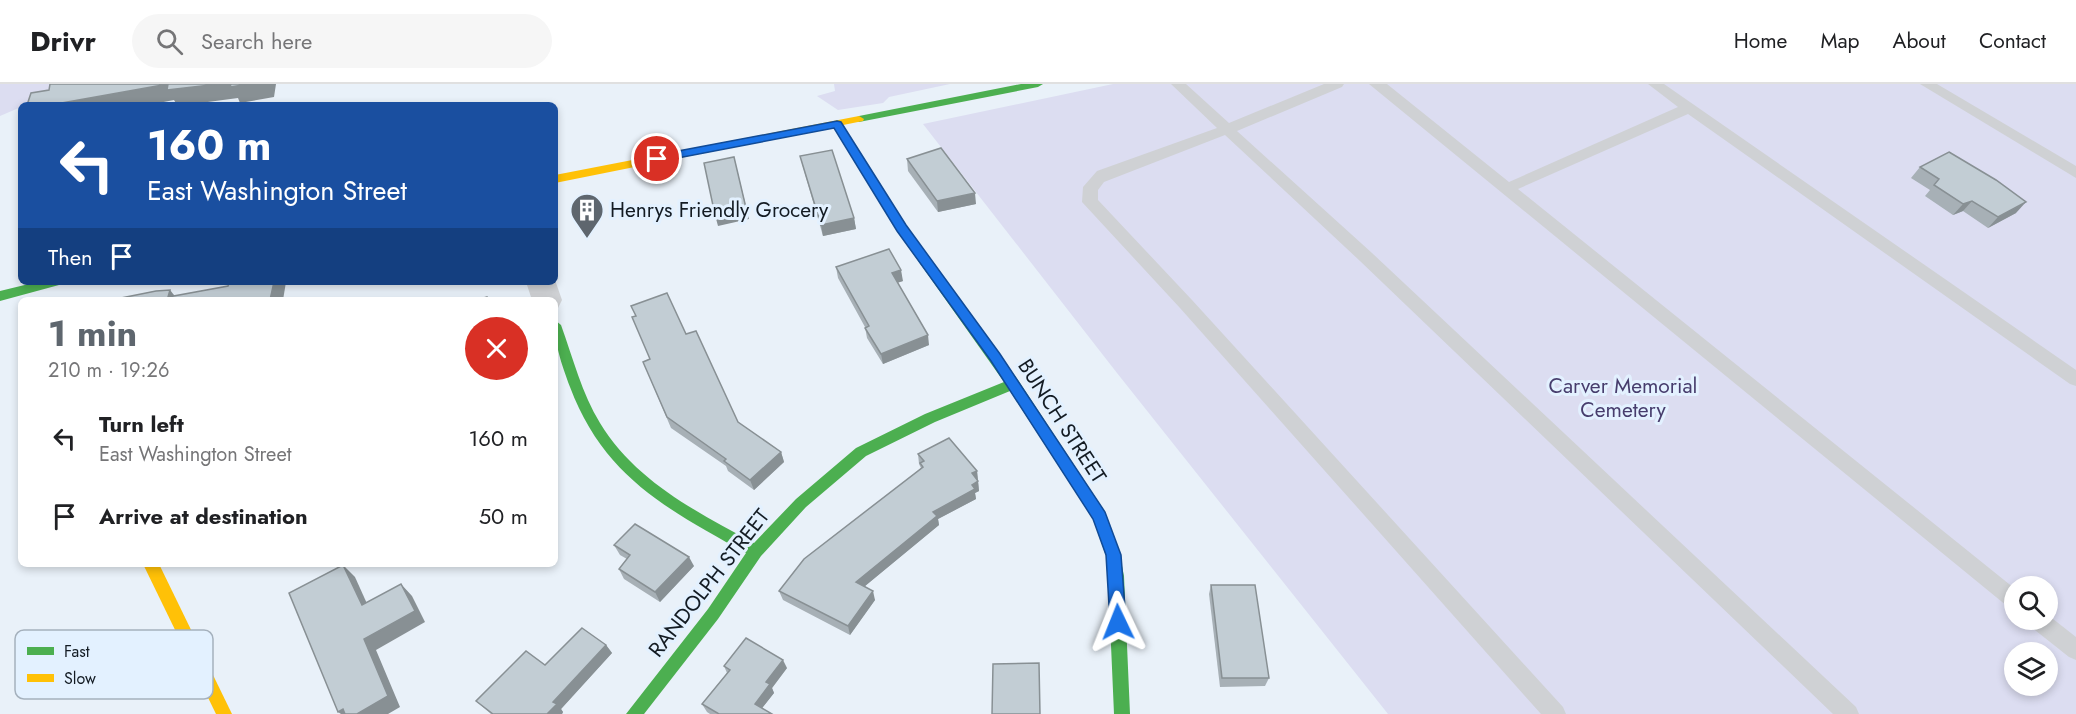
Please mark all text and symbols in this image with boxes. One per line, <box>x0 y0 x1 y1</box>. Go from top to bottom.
search box <box>132 14 552 68</box>
text: Drivr <box>30 21 96 62</box>
icon: search <box>153 25 186 58</box>
text: Search here <box>201 25 312 57</box>
text: Home <box>1734 26 1787 56</box>
text: Map <box>1820 26 1860 56</box>
text: About <box>1893 26 1946 56</box>
text: Contact <box>1979 26 2046 56</box>
text: 160 m <box>147 115 271 176</box>
icon: left <box>48 126 126 204</box>
pin <box>631 133 682 184</box>
icon: arrive <box>640 142 673 175</box>
text: East Washington Street <box>147 171 407 210</box>
building icon: Henrys Friendly Grocery <box>569 192 605 239</box>
place label: Henrys Friendly Grocery <box>610 195 829 225</box>
icon: arrive <box>105 240 138 273</box>
text: Then <box>48 241 93 273</box>
text: 1 min <box>48 307 137 359</box>
button: close <box>465 317 528 380</box>
street label: BUNCH STREET <box>1011 353 1114 489</box>
text: 210 m · 19:26 <box>48 356 169 385</box>
park label: Carver Memorial Cemetery <box>1549 371 1697 425</box>
text: Turn left <box>99 408 184 440</box>
icon: left <box>48 422 81 455</box>
text: 160 m <box>468 422 528 454</box>
text: East Washington Street <box>99 440 292 469</box>
icon: arrive <box>48 500 81 533</box>
text: Arrive at destination <box>99 500 308 532</box>
text: 50 m <box>479 500 528 532</box>
street label: RANDOLPH STREET <box>641 502 777 664</box>
map controls <box>2004 576 2058 696</box>
button: search <box>2004 576 2058 630</box>
position arrow <box>1086 590 1150 654</box>
legend <box>15 630 213 699</box>
text: Fast <box>64 640 90 663</box>
button: layers <box>2004 642 2058 696</box>
text: Slow <box>64 667 96 690</box>

